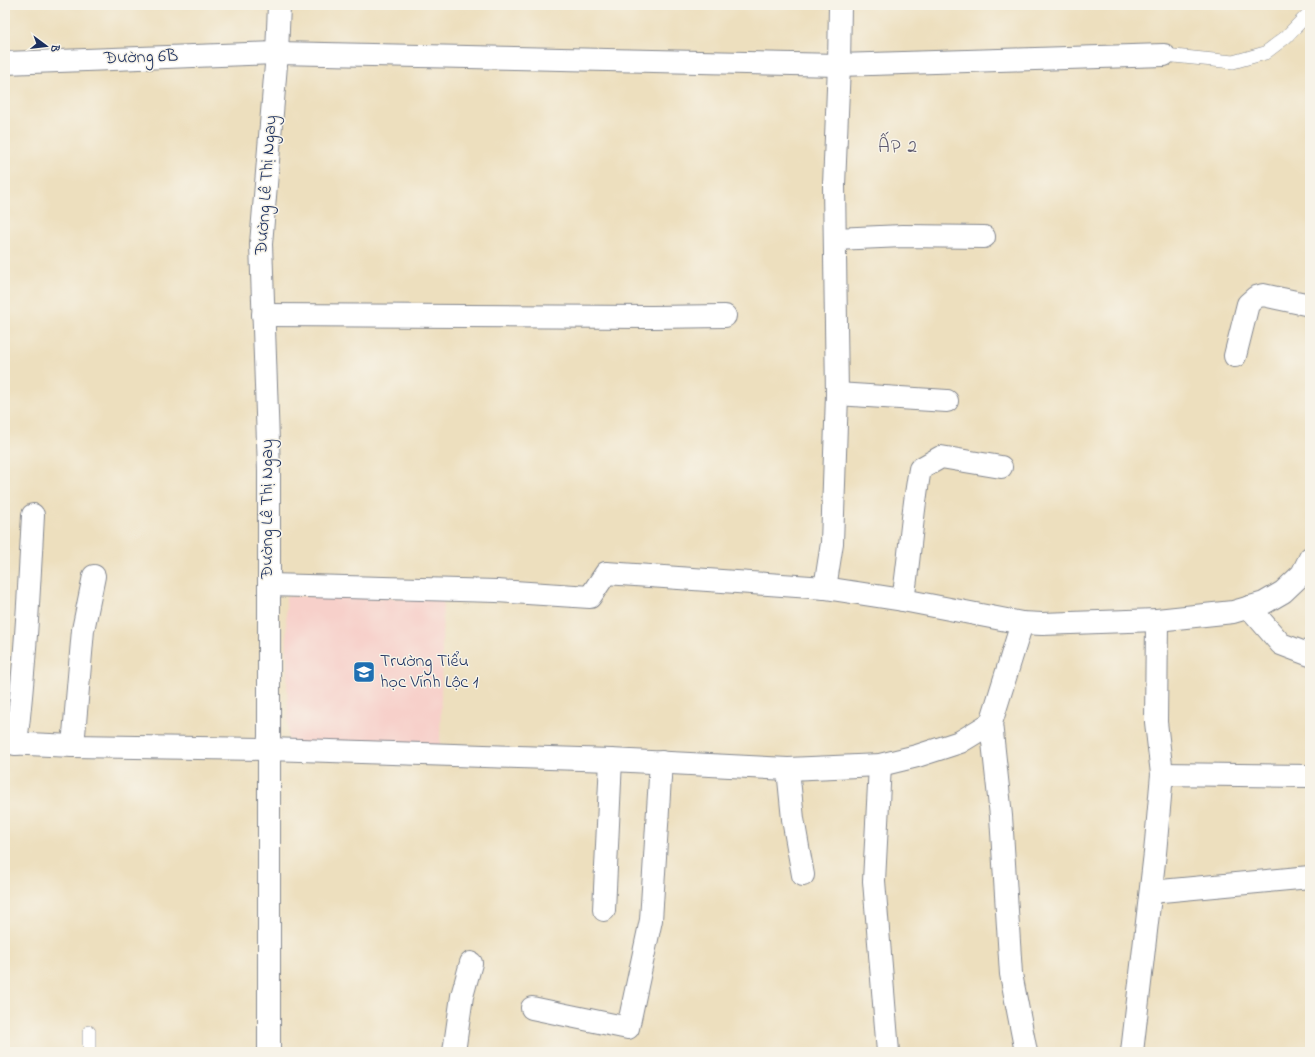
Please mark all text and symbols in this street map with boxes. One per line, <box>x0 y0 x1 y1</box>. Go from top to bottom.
north arrow <box>26 26 66 66</box>
text: B <box>46 42 64 55</box>
street label: Đường 6B <box>102 44 179 73</box>
street label: Đường Lê Thị Ngay <box>249 114 286 257</box>
district label: ẤP 2 <box>878 131 918 161</box>
street label: Đường Lê Thị Ngay <box>255 439 282 580</box>
place label: Trường Tiểu học Vĩnh Lộc 1 <box>380 649 479 696</box>
school or university icon: Trường Tiểu học Vĩnh Lộc 1 <box>351 659 377 685</box>

